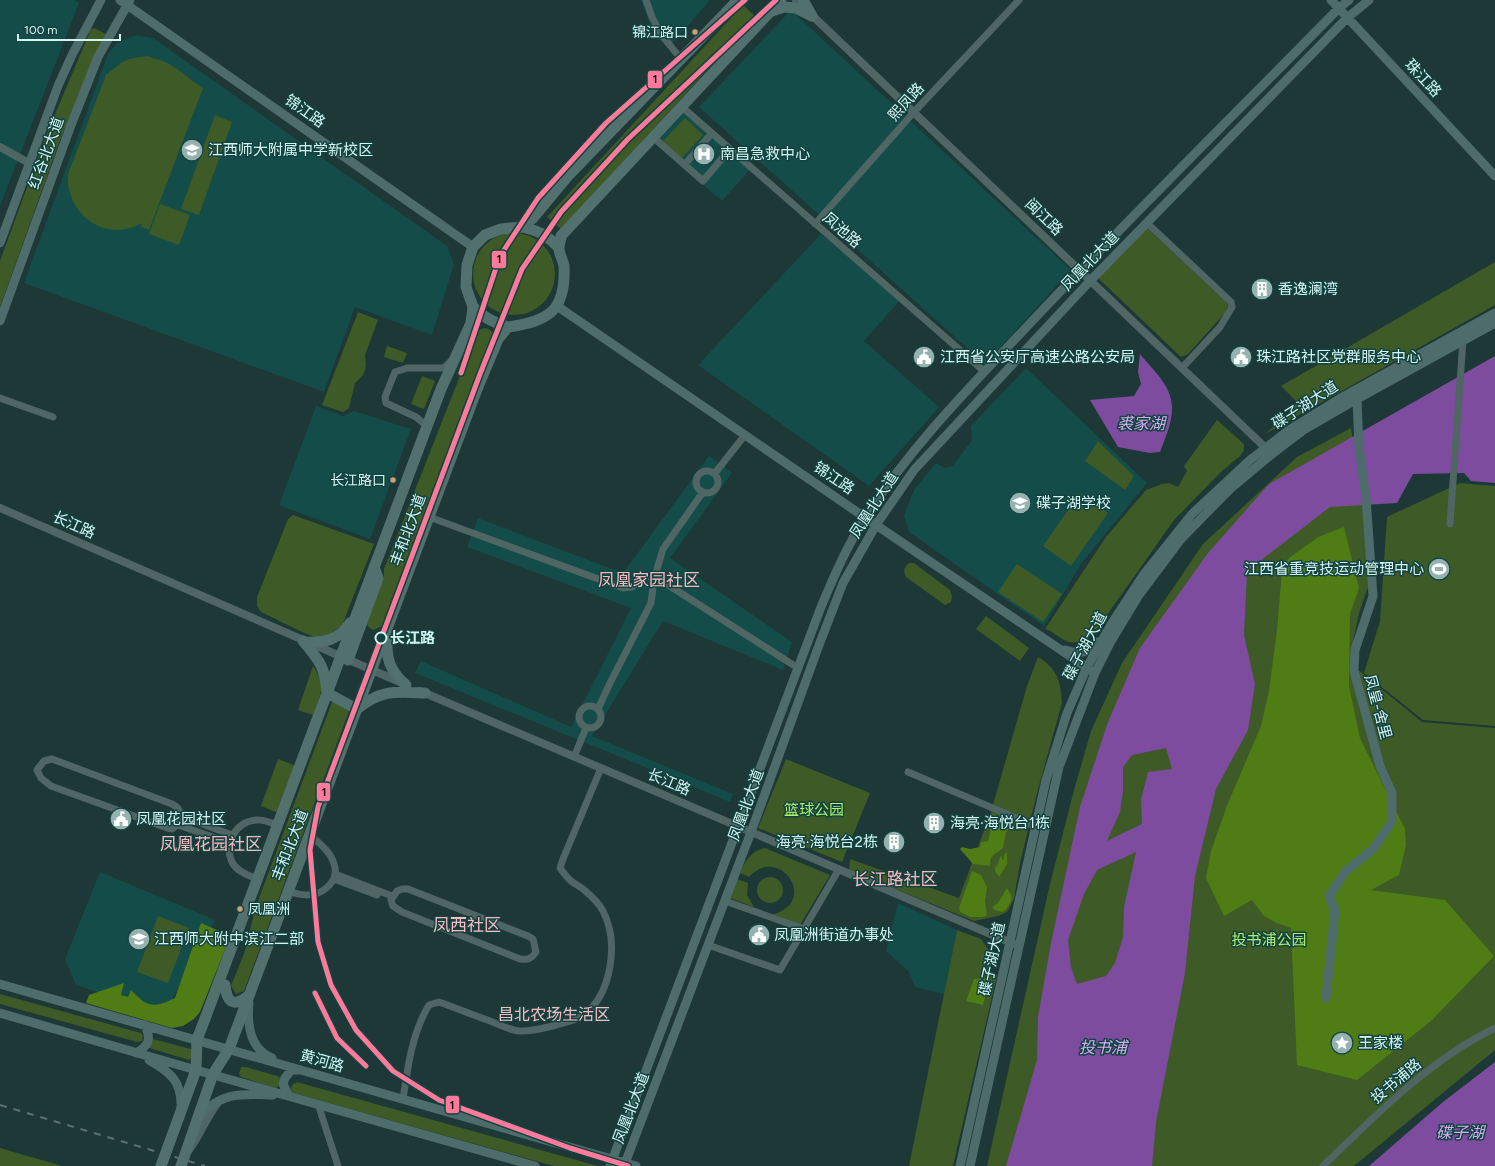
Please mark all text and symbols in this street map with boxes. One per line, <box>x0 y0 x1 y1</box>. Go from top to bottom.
scale bar <box>18 16 120 42</box>
text: 100 m <box>24 23 58 37</box>
place label: 锦江路口 <box>632 24 688 41</box>
marker: 锦江路口 <box>690 27 700 37</box>
street label: 珠江路 <box>1401 55 1445 101</box>
line badge: 1 <box>647 70 663 89</box>
text: 1 <box>653 73 657 86</box>
street label: 熙凤路 <box>884 79 928 125</box>
street label: 锦江路 <box>281 91 329 131</box>
street label: 红谷北大道 <box>25 115 67 191</box>
school or university icon: 江西师大附属中学新校区 <box>179 137 205 163</box>
place label: 江西师大附属中学新校区 <box>208 141 373 159</box>
hospital icon: 南昌急救中心 <box>691 141 717 167</box>
place label: 南昌急救中心 <box>720 145 810 163</box>
street label: 闽江路 <box>1022 195 1066 239</box>
street label: 凤池路 <box>819 208 865 252</box>
street label: 凤凰北大道 <box>1057 228 1123 294</box>
line badge: 1 <box>491 250 507 269</box>
text: 1 <box>497 253 501 266</box>
building icon: 香逸澜湾 <box>1249 276 1275 302</box>
place label: 香逸澜湾 <box>1278 280 1338 298</box>
public building icon: 江西省公安厅高速公路公安局 <box>911 344 937 370</box>
public building icon: 珠江路社区党群服务中心 <box>1228 344 1254 370</box>
place label: 江西省公安厅高速公路公安局 <box>940 348 1135 366</box>
place label: 珠江路社区党群服务中心 <box>1256 348 1421 366</box>
street label: 碟子湖大道 <box>1269 377 1341 433</box>
water label: 裘家湖 <box>1117 414 1168 433</box>
street label: 锦江路 <box>810 458 858 498</box>
street label: 凤凰北大道 <box>846 469 902 541</box>
place label: 长江路口 <box>330 472 386 489</box>
marker: 长江路口 <box>388 475 398 485</box>
school or university icon: 碟子湖学校 <box>1007 490 1033 516</box>
street label: 丰和北大道 <box>387 492 429 568</box>
place label: 碟子湖学校 <box>1036 494 1111 512</box>
street label: 长江路 <box>50 508 98 542</box>
sports icon: 江西省重竞技运动管理中心 <box>1426 556 1452 582</box>
place label: 江西省重竞技运动管理中心 <box>1244 560 1424 578</box>
district label: 凤凰家园社区 <box>598 570 700 590</box>
street label: 碟子湖大道 <box>1059 609 1111 683</box>
place label: 长江路 <box>390 629 435 647</box>
marker: 长江路 <box>374 631 388 645</box>
street label: 凤皇-舍里 <box>1361 673 1395 741</box>
street label: 长江路 <box>645 765 693 799</box>
street label: 凤凰北大道 <box>725 767 767 843</box>
line badge: 1 <box>316 782 331 802</box>
text: 1 <box>322 786 326 799</box>
park label: 篮球公园 <box>784 801 844 819</box>
public building icon: 凤凰花园社区 <box>108 806 134 832</box>
street label: 丰和北大道 <box>268 807 312 883</box>
place label: 凤凰花园社区 <box>136 810 226 828</box>
building icon: 海亮·海悦台1栋 <box>921 810 947 836</box>
place label: 海亮·海悦台1栋 <box>950 814 1050 832</box>
building icon: 海亮·海悦台2栋 <box>881 829 907 855</box>
place label: 海亮·海悦台2栋 <box>776 833 878 851</box>
district label: 凤凰花园社区 <box>160 834 262 854</box>
district label: 长江路社区 <box>853 869 938 889</box>
place label: 凤凰洲 <box>248 901 290 918</box>
marker: 凤凰洲 <box>235 904 245 914</box>
district label: 凤西社区 <box>433 915 501 935</box>
street label: 碟子湖大道 <box>975 920 1009 998</box>
public building icon: 凤凰洲街道办事处 <box>746 922 772 948</box>
school or university icon: 江西师大附中滨江二部 <box>126 926 152 952</box>
place label: 凤凰洲街道办事处 <box>774 926 894 944</box>
place label: 江西师大附中滨江二部 <box>154 930 304 948</box>
park label: 投书浦公园 <box>1231 931 1307 949</box>
district label: 昌北农场生活区 <box>498 1005 610 1024</box>
place icon: 王家楼 <box>1329 1030 1355 1056</box>
place label: 王家楼 <box>1358 1034 1403 1052</box>
water label: 投书浦 <box>1079 1038 1130 1057</box>
street label: 黄河路 <box>298 1046 346 1076</box>
street label: 投书浦路 <box>1367 1055 1425 1107</box>
street label: 凤凰北大道 <box>609 1070 653 1146</box>
line badge: 1 <box>445 1095 460 1114</box>
text: 1 <box>450 1099 454 1112</box>
water label: 碟子湖 <box>1436 1123 1487 1142</box>

